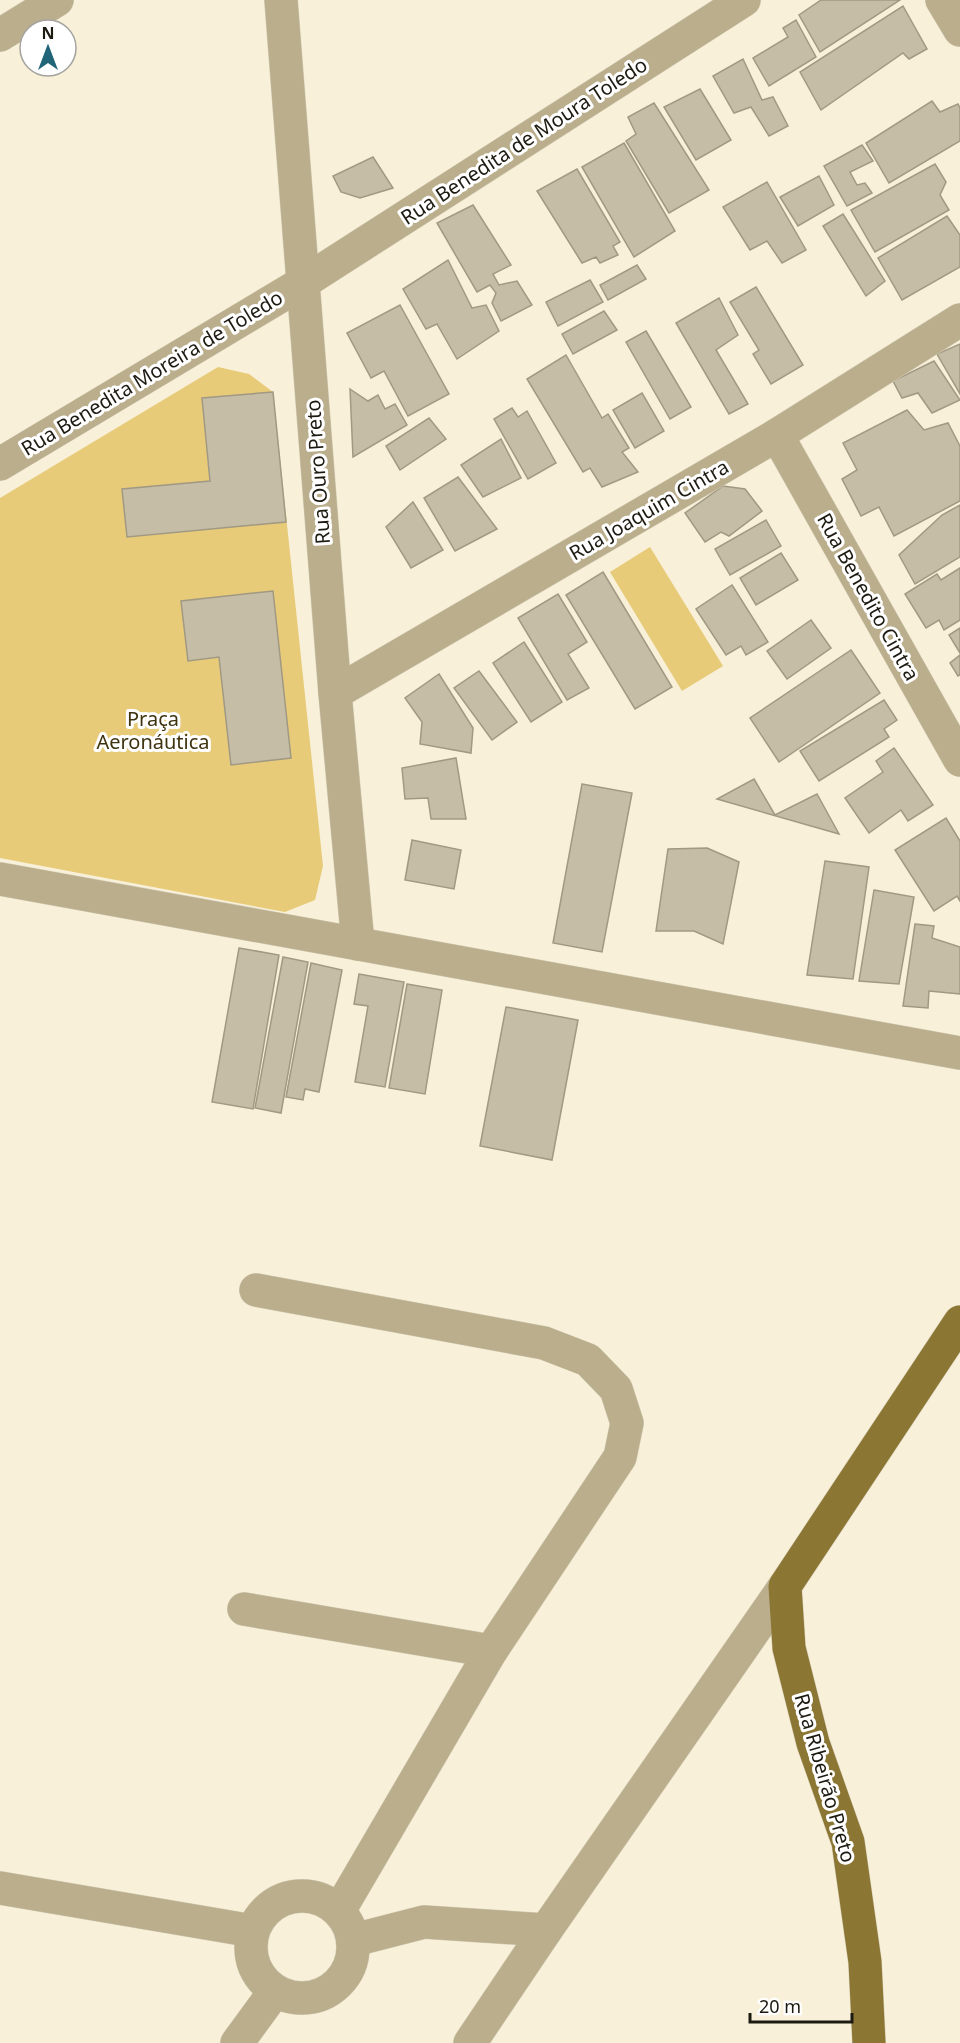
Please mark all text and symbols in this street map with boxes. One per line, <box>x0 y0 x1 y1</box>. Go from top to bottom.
north arrow <box>18 18 78 78</box>
text: N <box>41 22 55 44</box>
street label: Rua Benedita de Moura Toledo <box>395 51 652 230</box>
street label: Rua Benedita Moreira de Toledo <box>16 284 287 462</box>
street label: Rua Ouro Preto <box>299 399 336 545</box>
street label: Rua Joaquim Cintra <box>564 453 734 566</box>
street label: Rua Benedito Cintra <box>811 508 926 685</box>
park label: Praça Aeronáutica <box>96 705 210 755</box>
street label: Rua Ribeirão Preto <box>788 1690 863 1865</box>
scale bar <box>750 1986 852 2024</box>
text: 20 m <box>759 1994 801 2018</box>

